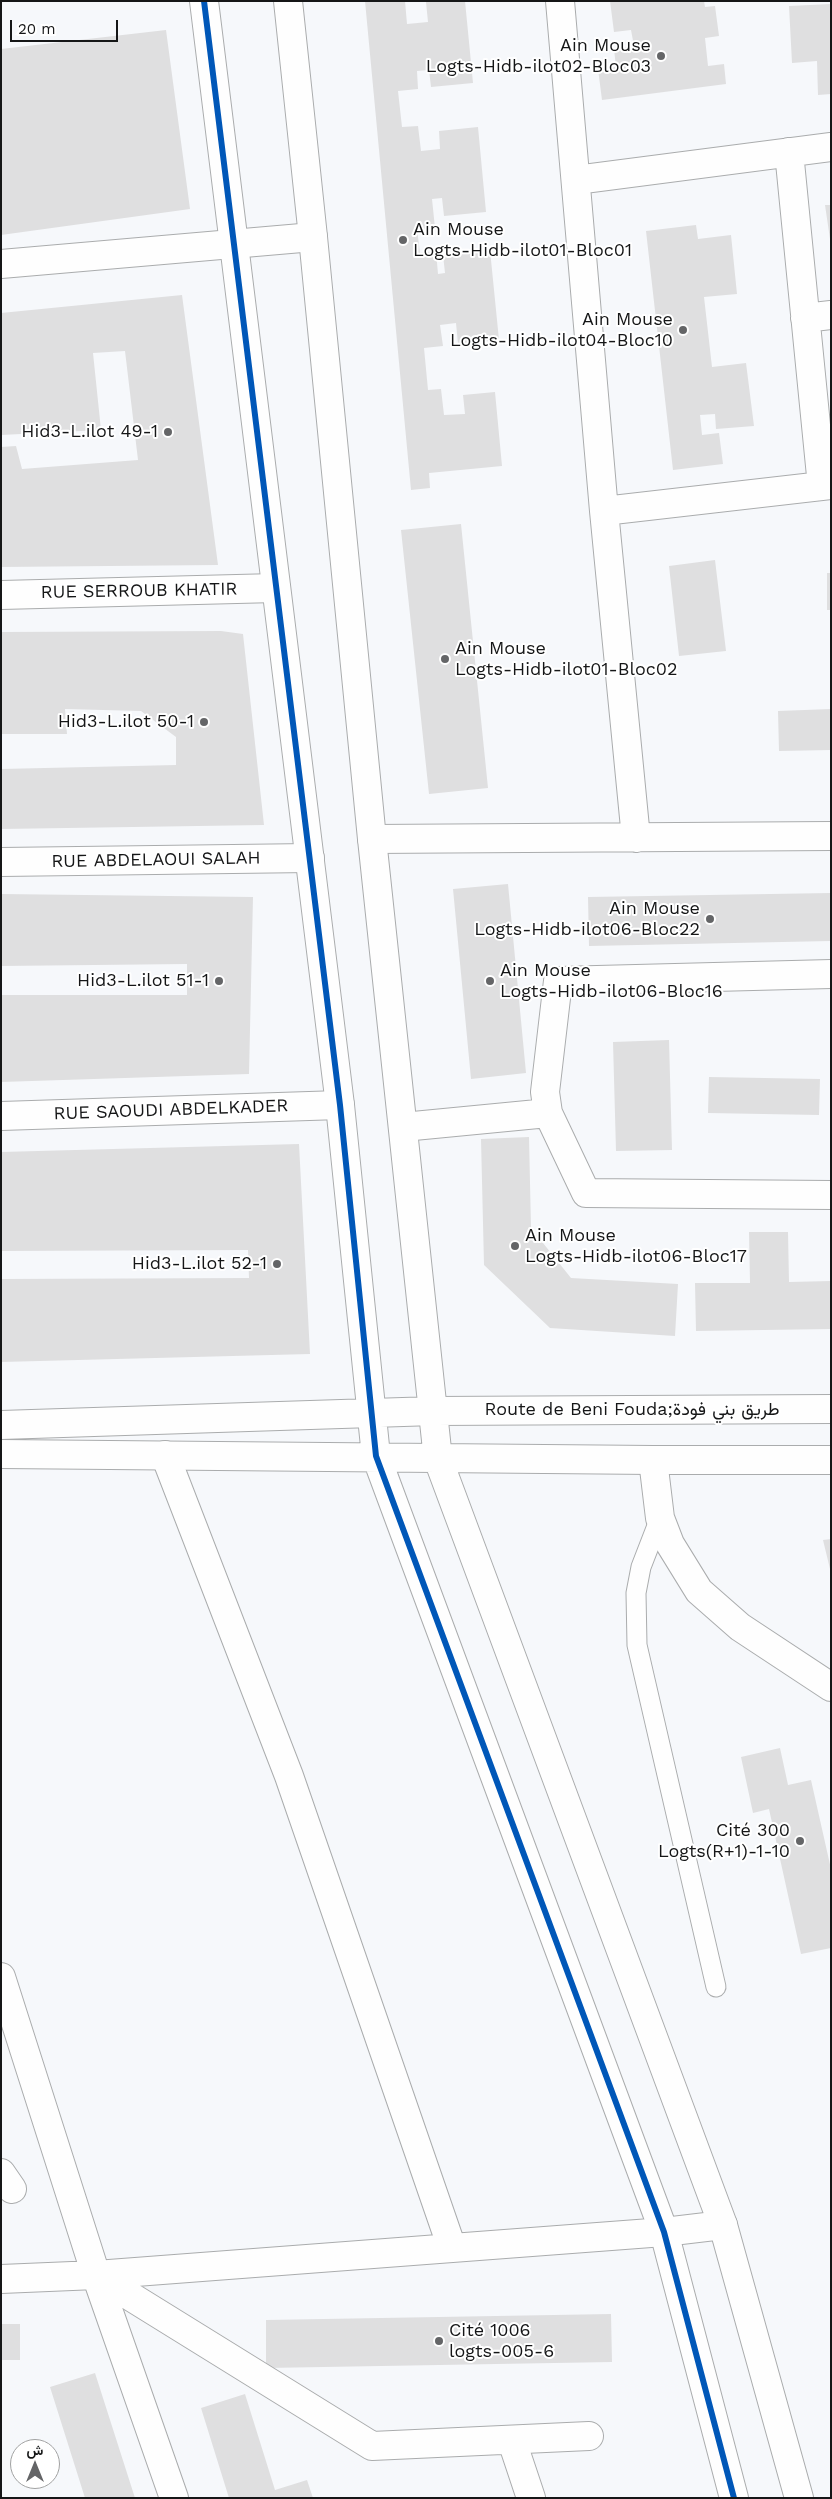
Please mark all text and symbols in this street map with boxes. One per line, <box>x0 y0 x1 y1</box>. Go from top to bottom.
scale bar <box>12 10 120 42</box>
text: 20 m <box>18 20 56 38</box>
place label: Ain Mouse Logts-Hidb-ilot02-Bloc03 <box>426 35 651 78</box>
marker: Ain Mouse Logts-Hidb-ilot02-Bloc03 <box>655 50 667 62</box>
place label: Ain Mouse Logts-Hidb-ilot01-Bloc01 <box>413 219 632 262</box>
marker: Ain Mouse Logts-Hidb-ilot01-Bloc01 <box>397 234 409 246</box>
place label: Ain Mouse Logts-Hidb-ilot04-Bloc10 <box>450 309 673 352</box>
marker: Ain Mouse Logts-Hidb-ilot04-Bloc10 <box>677 324 689 336</box>
place label: Hid3-L.ilot 49-1 <box>21 421 158 443</box>
marker: Hid3-L.ilot 49-1 <box>162 426 174 438</box>
street label: RUE SERROUB KHATIR <box>40 578 238 604</box>
place label: Ain Mouse Logts-Hidb-ilot01-Bloc02 <box>455 638 678 681</box>
marker: Ain Mouse Logts-Hidb-ilot01-Bloc02 <box>439 653 451 665</box>
place label: Hid3-L.ilot 50-1 <box>58 711 194 733</box>
marker: Hid3-L.ilot 50-1 <box>198 716 210 728</box>
street label: RUE ABDELAOUI SALAH <box>51 847 261 873</box>
place label: Ain Mouse Logts-Hidb-ilot06-Bloc22 <box>474 898 700 941</box>
marker: Ain Mouse Logts-Hidb-ilot06-Bloc22 <box>704 913 716 925</box>
place label: Ain Mouse Logts-Hidb-ilot06-Bloc16 <box>500 960 723 1002</box>
place label: Hid3-L.ilot 51-1 <box>77 970 209 992</box>
marker: Hid3-L.ilot 51-1 <box>213 975 225 987</box>
marker: Ain Mouse Logts-Hidb-ilot06-Bloc16 <box>484 975 496 987</box>
street label: RUE SAOUDI ABDELKADER <box>53 1095 289 1125</box>
place label: Ain Mouse Logts-Hidb-ilot06-Bloc17 <box>525 1225 747 1268</box>
marker: Ain Mouse Logts-Hidb-ilot06-Bloc17 <box>509 1240 521 1252</box>
place label: Hid3-L.ilot 52-1 <box>132 1253 267 1275</box>
marker: Hid3-L.ilot 52-1 <box>271 1258 283 1270</box>
street label: Route de Beni Fouda;طريق بني فودة <box>484 1399 780 1421</box>
place label: Cité 300 Logts(R+1)-1-10 <box>658 1820 790 1862</box>
marker: Cité 300 Logts(R+1)-1-10 <box>794 1835 806 1847</box>
place label: Cité 1006 logts-005-6 <box>449 2320 554 2362</box>
marker: Cité 1006 logts-005-6 <box>433 2335 445 2347</box>
north arrow <box>10 2439 60 2489</box>
text: ش <box>27 2442 43 2458</box>

